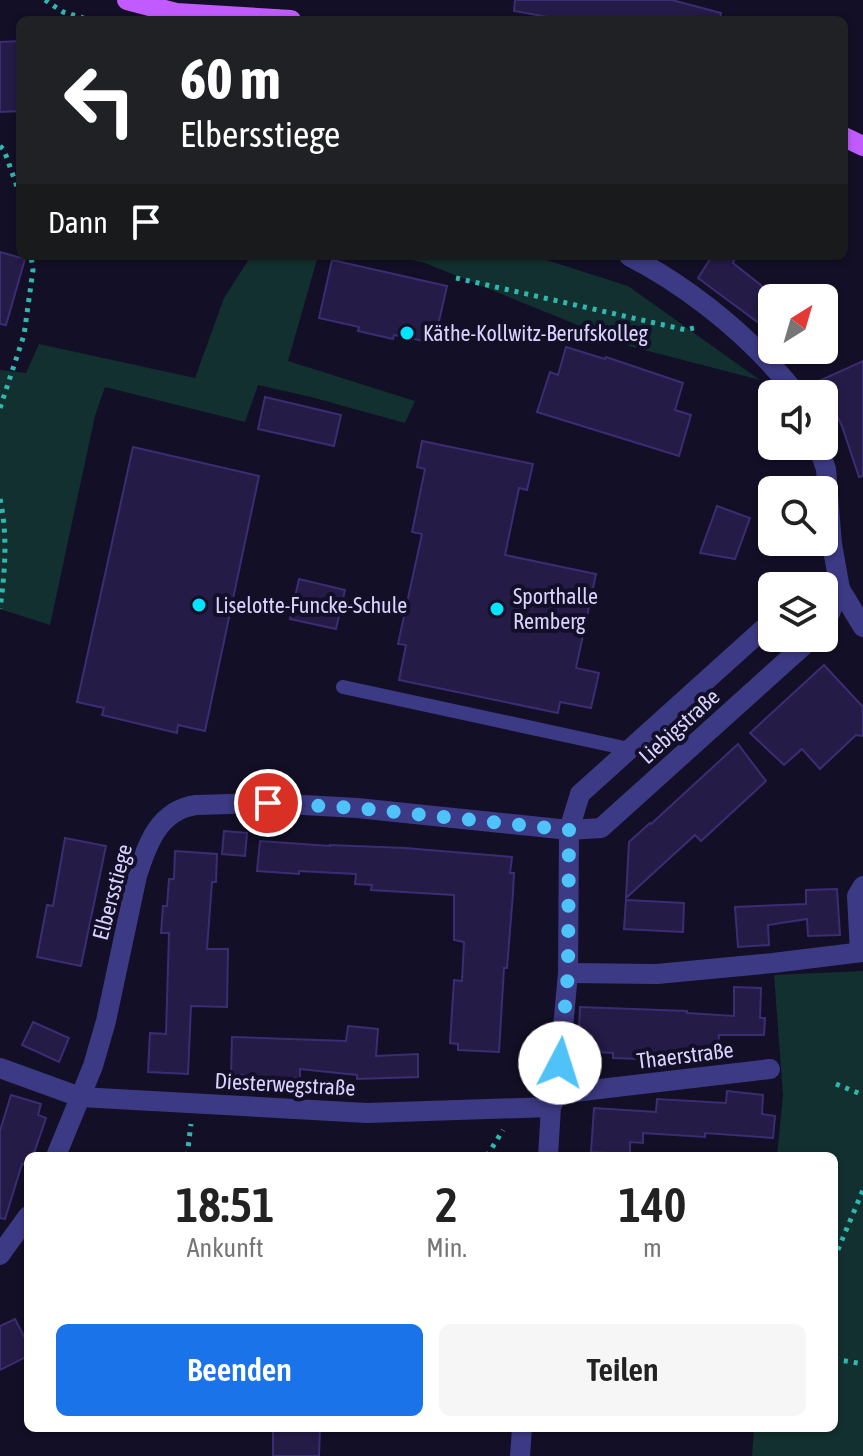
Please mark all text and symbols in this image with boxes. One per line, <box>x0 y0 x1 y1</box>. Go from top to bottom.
text: 60 m <box>180 47 281 111</box>
icon: left <box>48 48 152 152</box>
text: Elbersstiege <box>180 113 340 155</box>
icon: arrive <box>124 200 168 244</box>
text: Dann <box>48 205 108 239</box>
north arrow <box>758 284 838 364</box>
map controls <box>758 284 838 652</box>
place label: Käthe-Kollwitz-Berufskolleg <box>423 320 649 346</box>
marker: Käthe-Kollwitz-Berufskolleg <box>398 324 416 342</box>
button: sound <box>758 380 838 460</box>
button: search <box>758 476 838 556</box>
button: layers <box>758 572 838 652</box>
place label: Sporthalle Remberg <box>513 583 598 634</box>
place label: Liselotte-Funcke-Schule <box>215 592 407 618</box>
marker: Liselotte-Funcke-Schule <box>190 596 208 614</box>
marker: Sporthalle Remberg <box>488 600 506 618</box>
street label: Liebigstraße <box>633 683 725 769</box>
pin <box>234 769 302 837</box>
icon: arrive <box>246 781 290 825</box>
street label: Elbersstiege <box>87 841 137 943</box>
position arrow <box>518 1021 602 1105</box>
street label: Thaerstraße <box>635 1036 735 1074</box>
street label: Diesterwegstraße <box>214 1067 356 1101</box>
text: 18:51 <box>176 1177 275 1232</box>
text: 2 <box>435 1177 458 1232</box>
text: 140 <box>619 1177 686 1232</box>
text: Ankunft <box>187 1233 263 1263</box>
text: Min. <box>426 1233 467 1263</box>
text: m <box>643 1233 662 1263</box>
button: Beenden <box>56 1324 423 1416</box>
button: Teilen <box>439 1324 806 1416</box>

